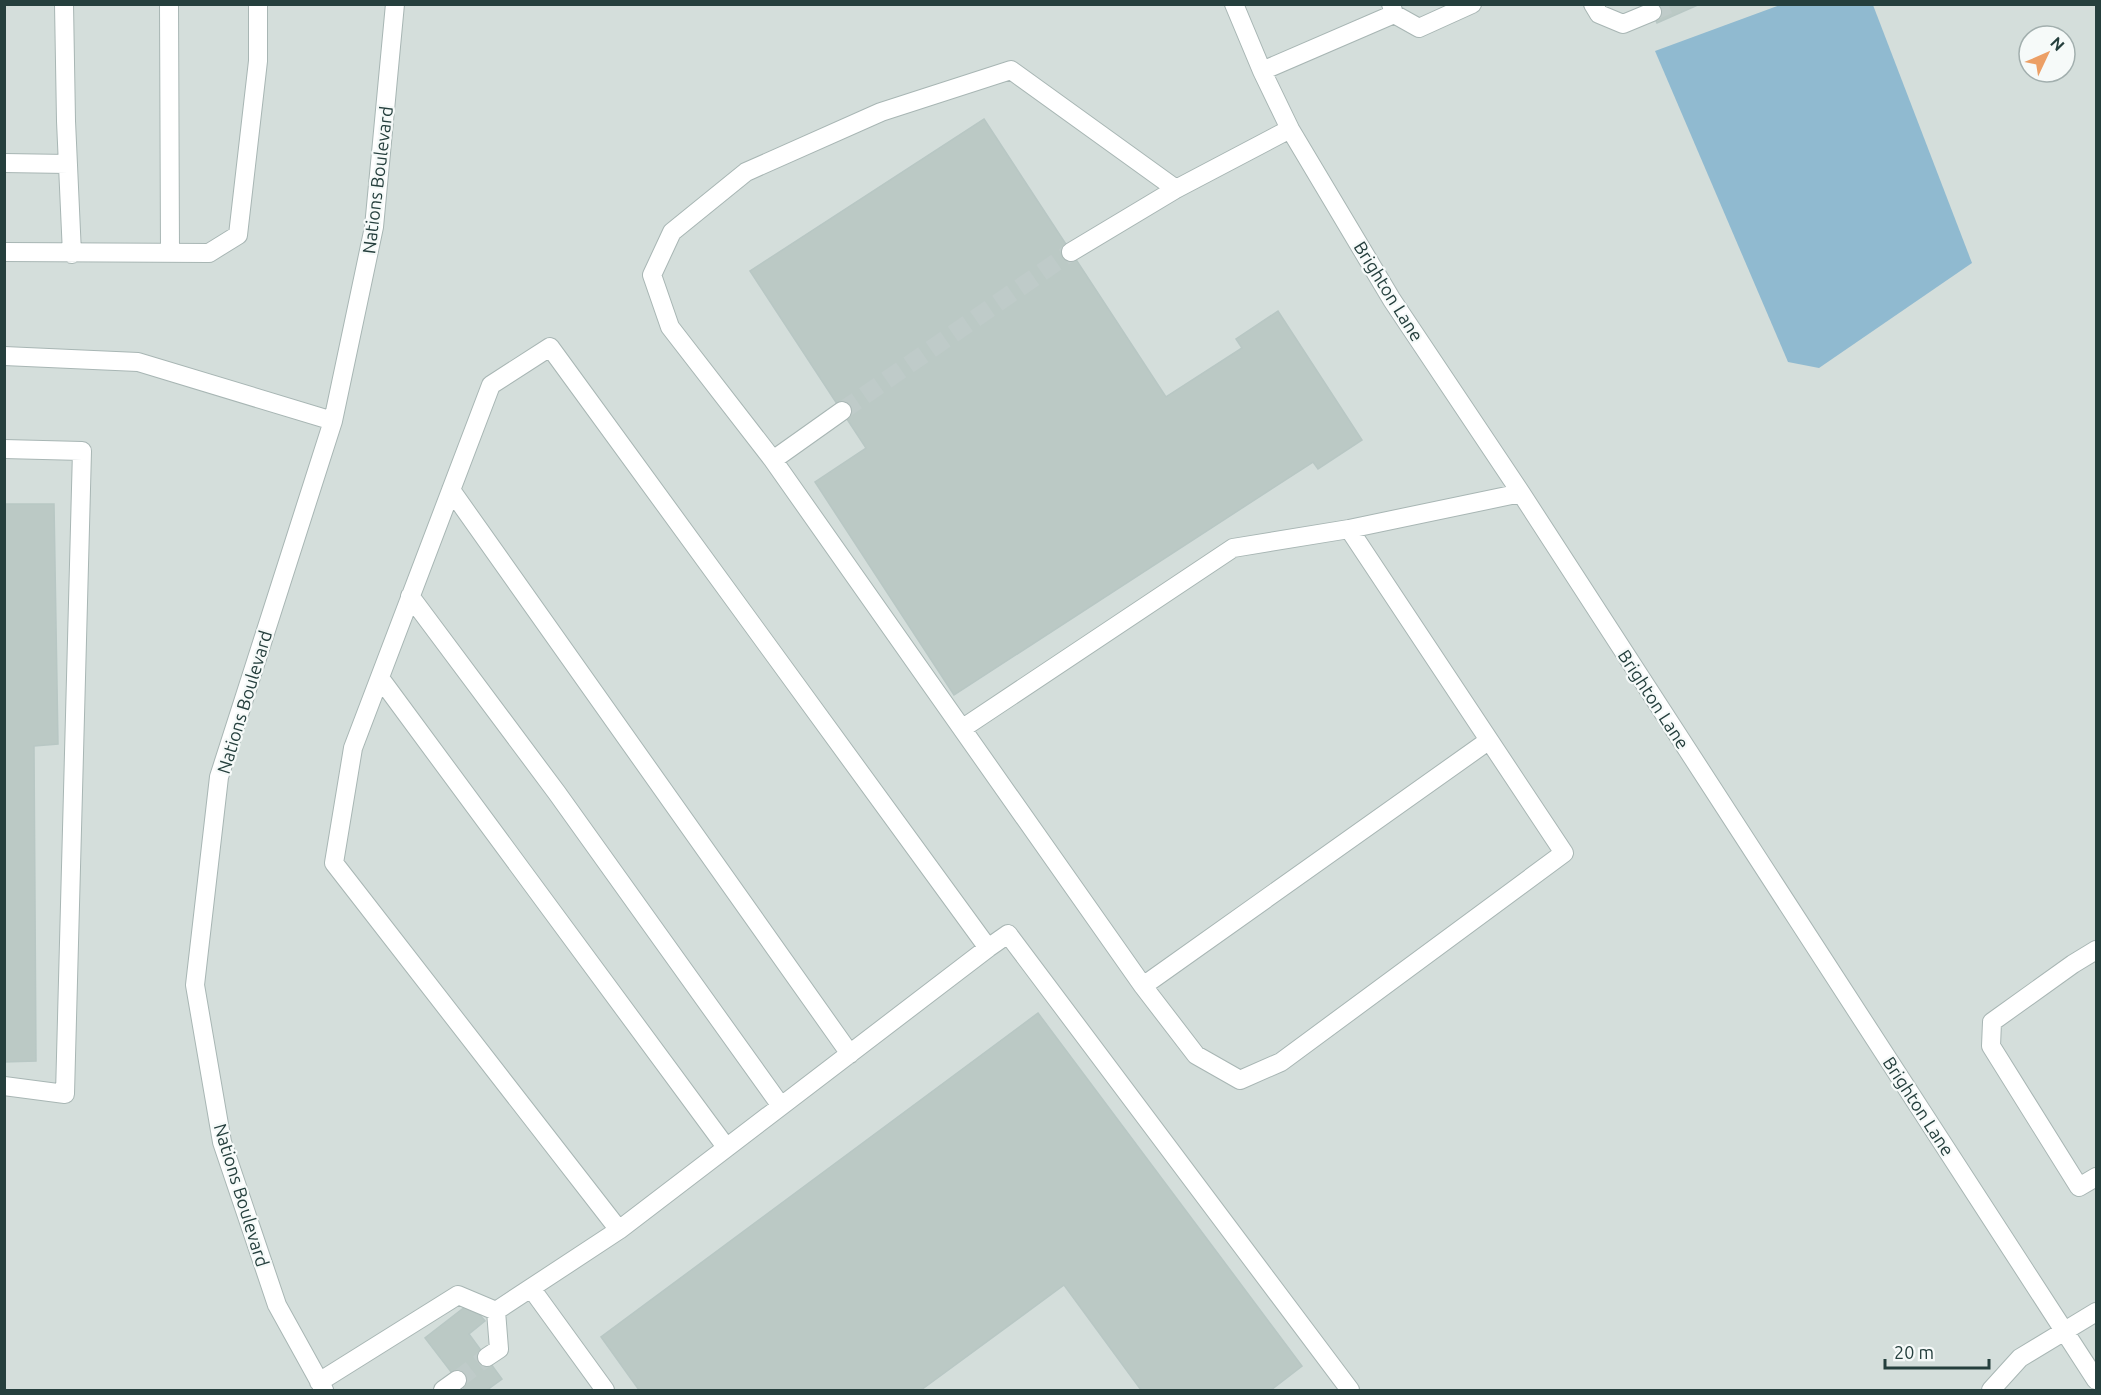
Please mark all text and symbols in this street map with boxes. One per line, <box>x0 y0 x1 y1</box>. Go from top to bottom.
north arrow <box>2017 24 2077 84</box>
text: N <box>2047 33 2068 54</box>
street label: Nations Boulevard <box>358 105 396 255</box>
street label: Brighton Lane <box>1350 237 1428 345</box>
street label: Nations Boulevard <box>213 628 275 776</box>
street label: Brighton Lane <box>1615 646 1693 752</box>
street label: Brighton Lane <box>1880 1053 1958 1159</box>
street label: Nations Boulevard <box>211 1121 273 1269</box>
scale bar <box>1885 1332 1988 1370</box>
text: 20 m <box>1894 1342 1934 1362</box>

